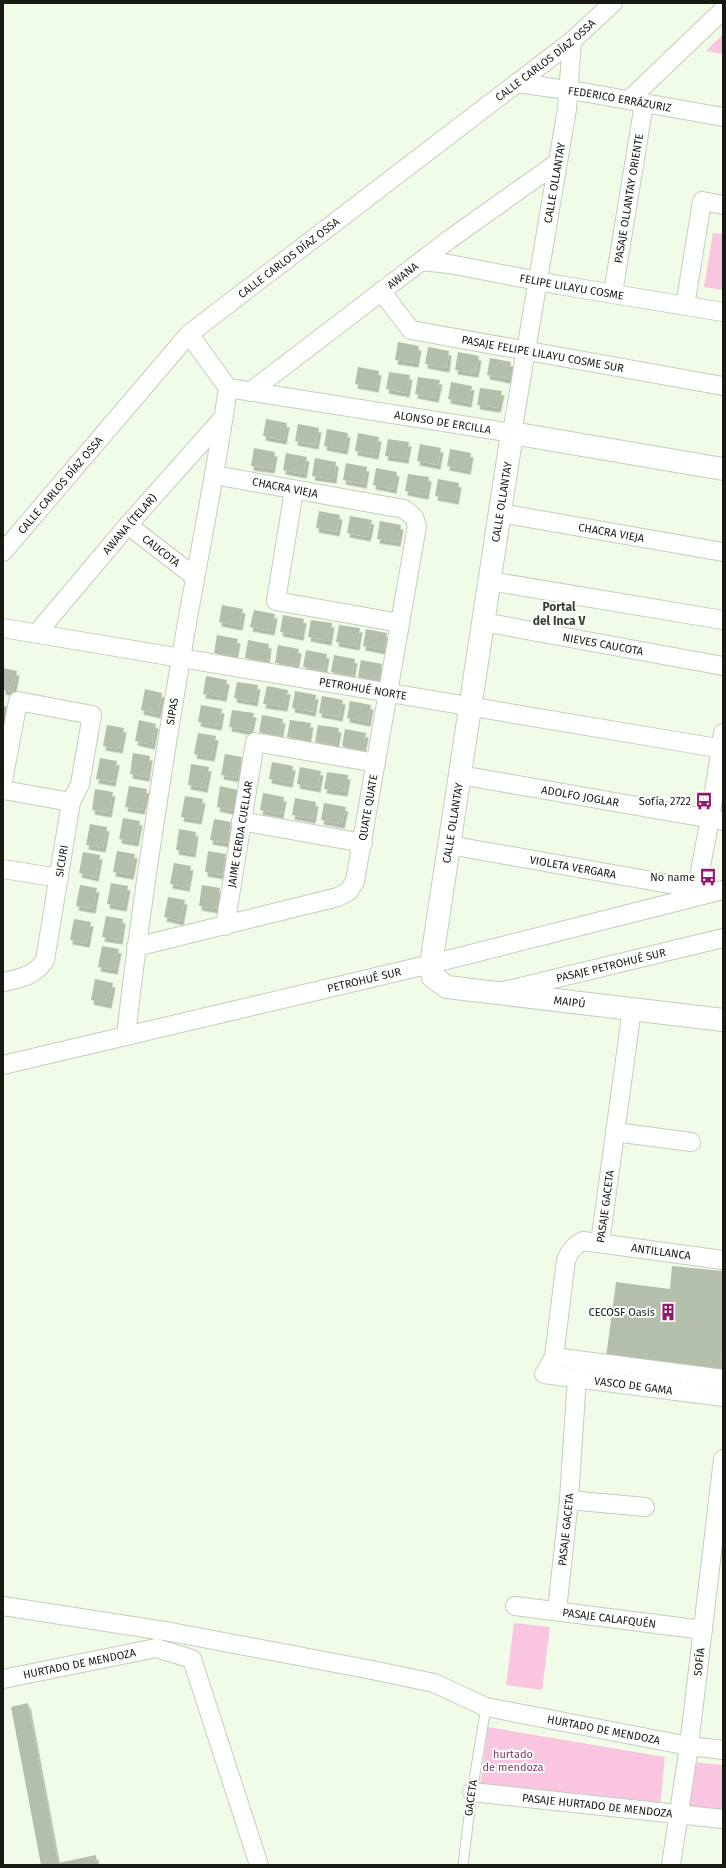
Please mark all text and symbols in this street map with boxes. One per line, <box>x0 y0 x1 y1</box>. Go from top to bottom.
street label: CALLE CARLOS DÍAZ OSSA <box>493 16 598 104</box>
street label: FEDERICO ERRÁZURIZ <box>567 84 673 114</box>
street label: PASAJE OLLANTAY ORIENTE <box>611 132 646 264</box>
street label: CALLE OLLANTAY <box>541 141 568 224</box>
street label: CALLE CARLOS DÍAZ OSSA <box>235 215 342 301</box>
street label: AWANA <box>384 259 421 291</box>
street label: FELIPE LILAYU COSME <box>519 271 625 302</box>
street label: PASAJE FELIPE LILAYU COSME SUR <box>460 333 625 375</box>
street label: ALONSO DE ERCILLA <box>393 408 493 436</box>
street label: CALLE CARLOS DÍAZ OSSA <box>15 433 106 536</box>
street label: CALLE OLLANTAY <box>489 461 515 543</box>
street label: CHACRA VIEJA <box>251 475 320 501</box>
street label: AWANA (TELAR) <box>100 491 159 557</box>
street label: CHACRA VIEJA <box>577 520 646 545</box>
street label: CAUCOTA <box>140 532 183 570</box>
district label: Portal del Inca V <box>533 600 586 628</box>
street label: NIEVES CAUCOTA <box>562 630 645 658</box>
street label: PETROHUÉ NORTE <box>318 675 408 702</box>
street label: SIPAS <box>164 697 181 726</box>
street label: QUATE QUATE <box>356 773 380 842</box>
street label: JAIME CERDA CUELLAR <box>225 779 255 889</box>
street label: CALLE OLLANTAY <box>440 782 466 864</box>
street label: ADOLFO JOGLAR <box>540 783 620 809</box>
bus stop icon: Sofía, 2722 <box>694 791 714 811</box>
place label: Sofía, 2722 <box>639 795 691 808</box>
street label: SICURI <box>53 844 71 878</box>
street label: VIOLETA VERGARA <box>529 853 618 881</box>
bus stop icon: No name <box>698 867 718 887</box>
place label: No name <box>650 871 695 884</box>
street label: PASAJE PETROHUÉ SUR <box>555 946 667 985</box>
street label: PETROHUÉ SUR <box>326 965 403 995</box>
street label: MAIPÚ <box>553 993 586 1010</box>
street label: PASAJE GACETA <box>594 1169 617 1243</box>
street label: ANTILLANCA <box>630 1241 692 1263</box>
building icon: CECOSF Oasis <box>658 1302 678 1322</box>
place label: CECOSF Oasis <box>588 1306 655 1319</box>
street label: VASCO DE GAMA <box>593 1374 674 1397</box>
street label: PASAJE GACETA <box>555 1492 576 1567</box>
street label: PASAJE CALAFQUÉN <box>562 1606 657 1630</box>
street label: HURTADO DE MENDOZA <box>22 1646 138 1681</box>
street label: SOFÍA <box>691 1646 707 1677</box>
street label: HURTADO DE MENDOZA <box>546 1712 662 1747</box>
park label: hurtado de mendoza <box>483 1748 543 1774</box>
street label: GACETA <box>462 1778 480 1817</box>
street label: PASAJE HURTADO DE MENDOZA <box>521 1791 674 1820</box>

